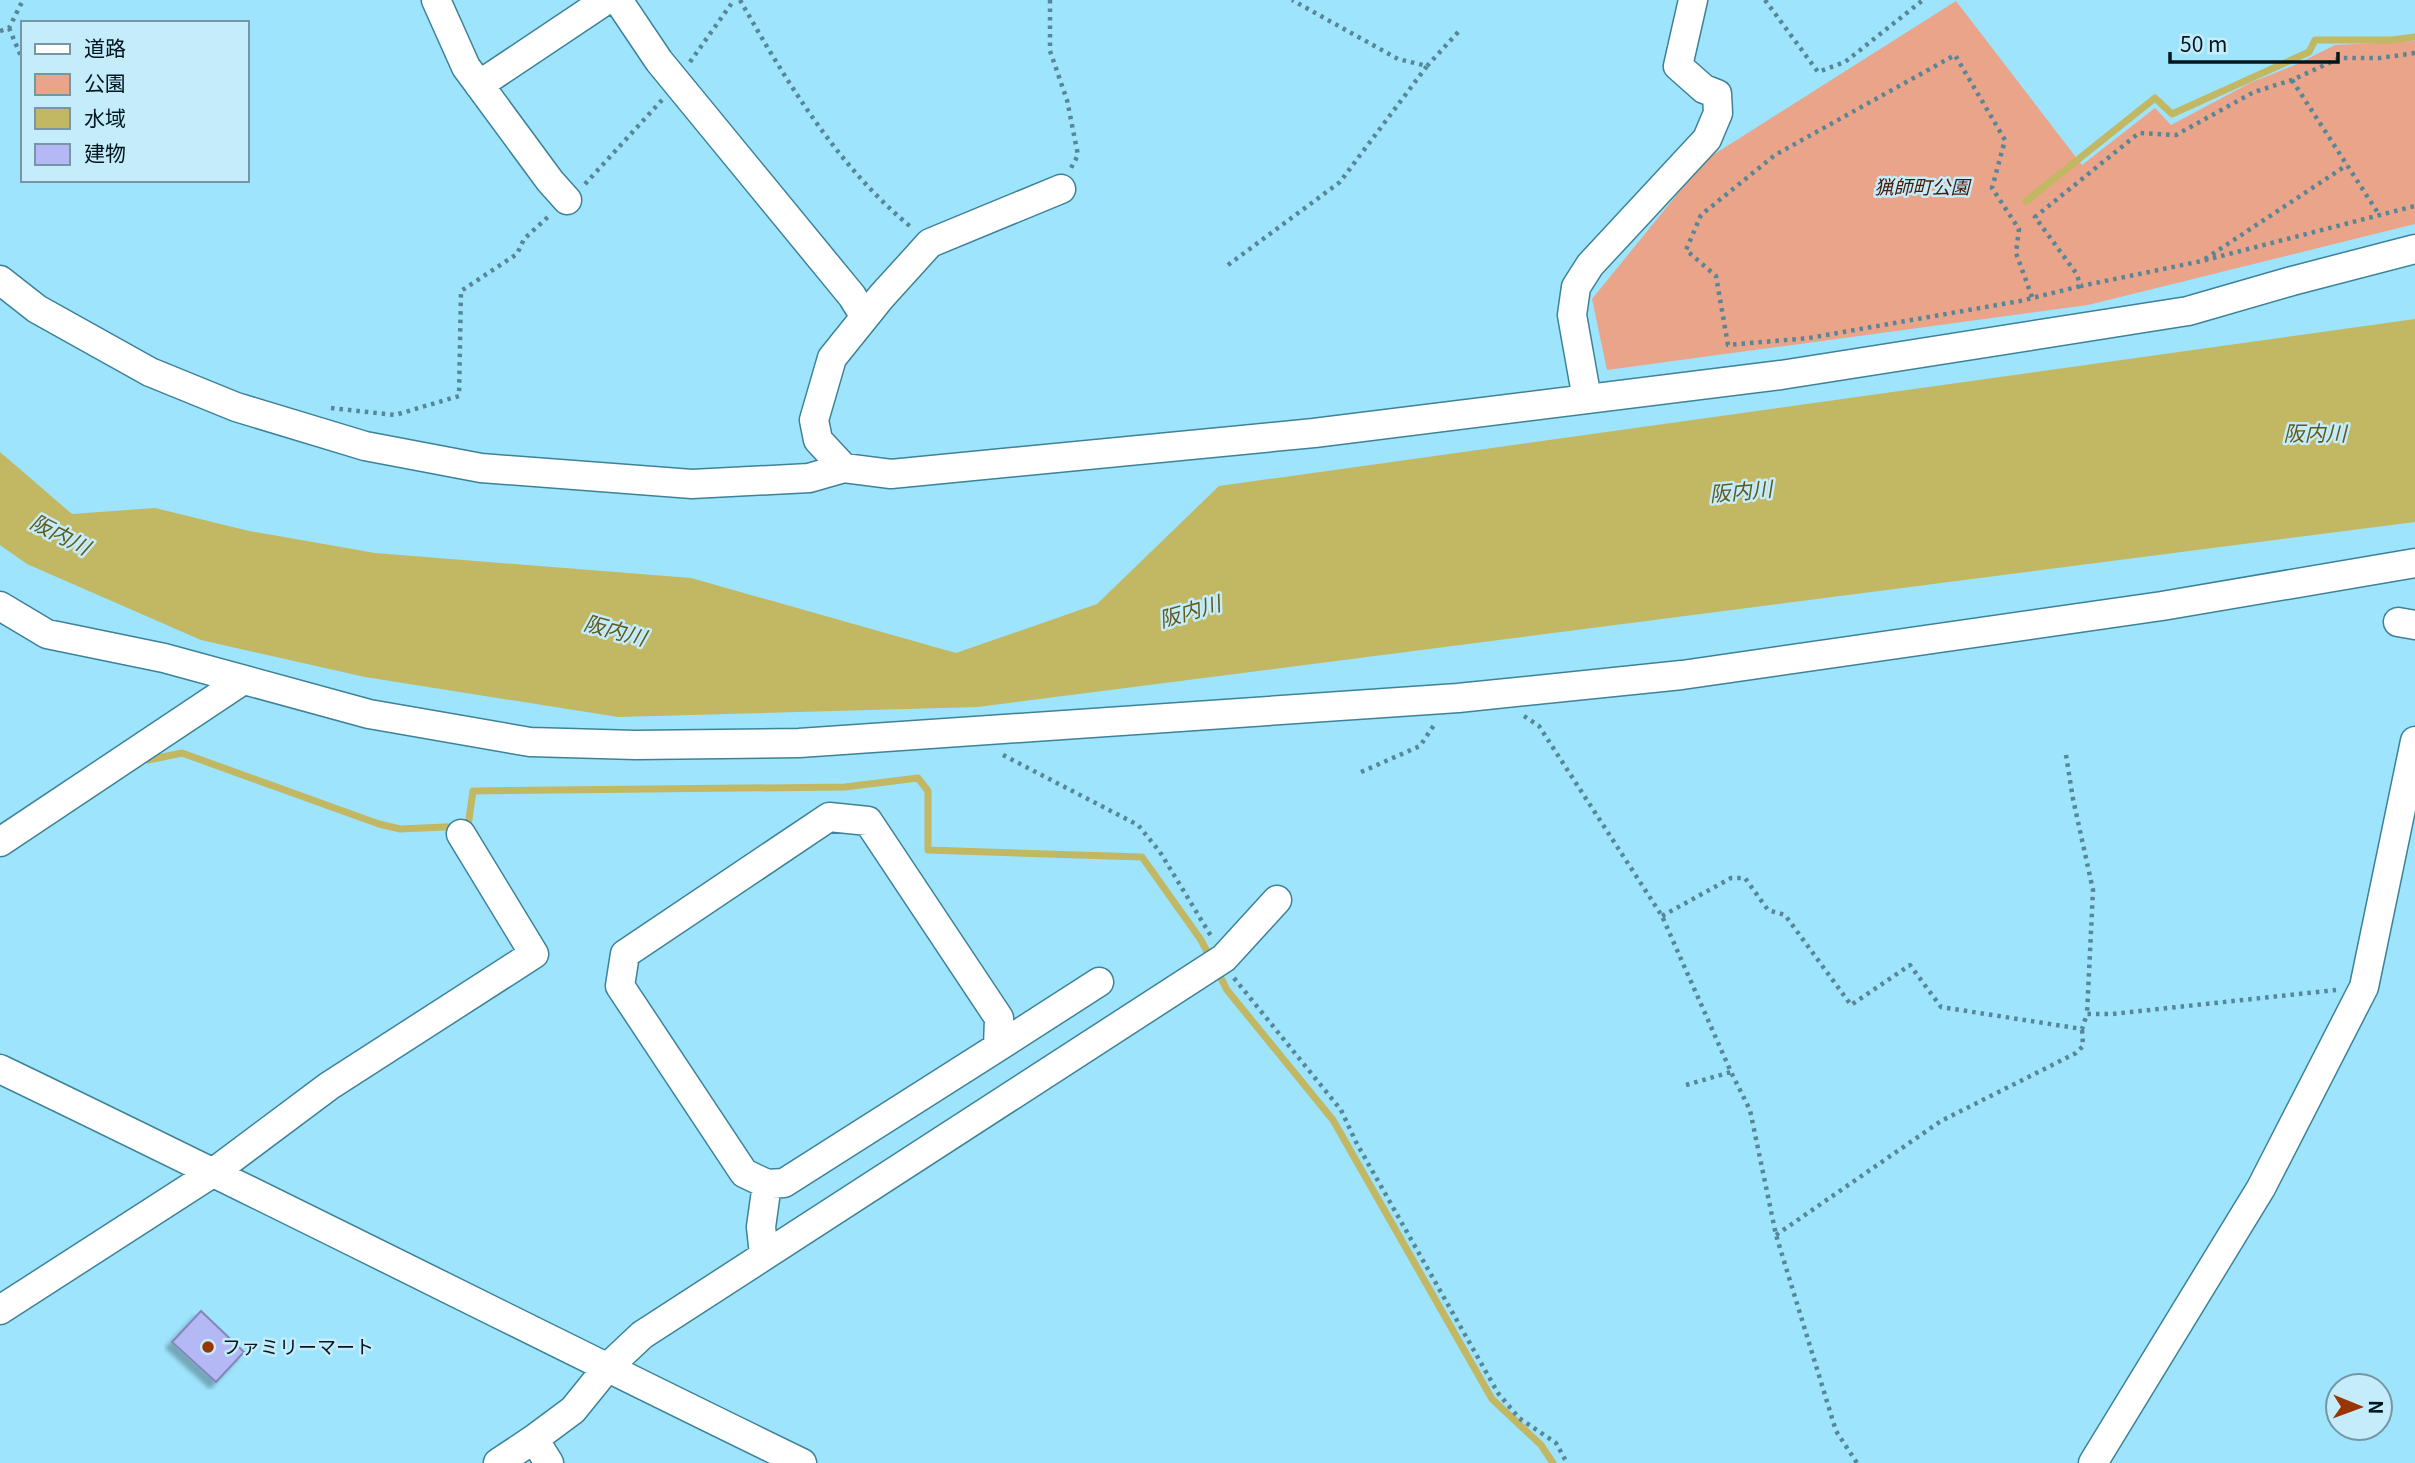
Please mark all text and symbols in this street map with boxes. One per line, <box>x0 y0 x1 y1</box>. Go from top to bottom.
legend <box>21 21 248 182</box>
scale bar <box>2170 21 2338 65</box>
text: 50 m <box>2180 28 2227 58</box>
text: 道路 <box>84 32 126 62</box>
text: 公園 <box>84 67 126 97</box>
text: 水域 <box>84 102 126 132</box>
text: 建物 <box>84 137 126 167</box>
park label: 猟師町公園 <box>1874 172 1972 199</box>
water label: 阪内川 <box>2284 417 2348 447</box>
water label: 阪内川 <box>1708 472 1776 508</box>
water label: 阪内川 <box>26 506 98 562</box>
water label: 阪内川 <box>1155 586 1226 633</box>
water label: 阪内川 <box>581 606 652 652</box>
place label: ファミリーマート <box>222 1332 374 1359</box>
marker: ファミリーマート <box>200 1339 216 1355</box>
north arrow <box>2324 1372 2394 1442</box>
text: N <box>2364 1400 2391 1415</box>

